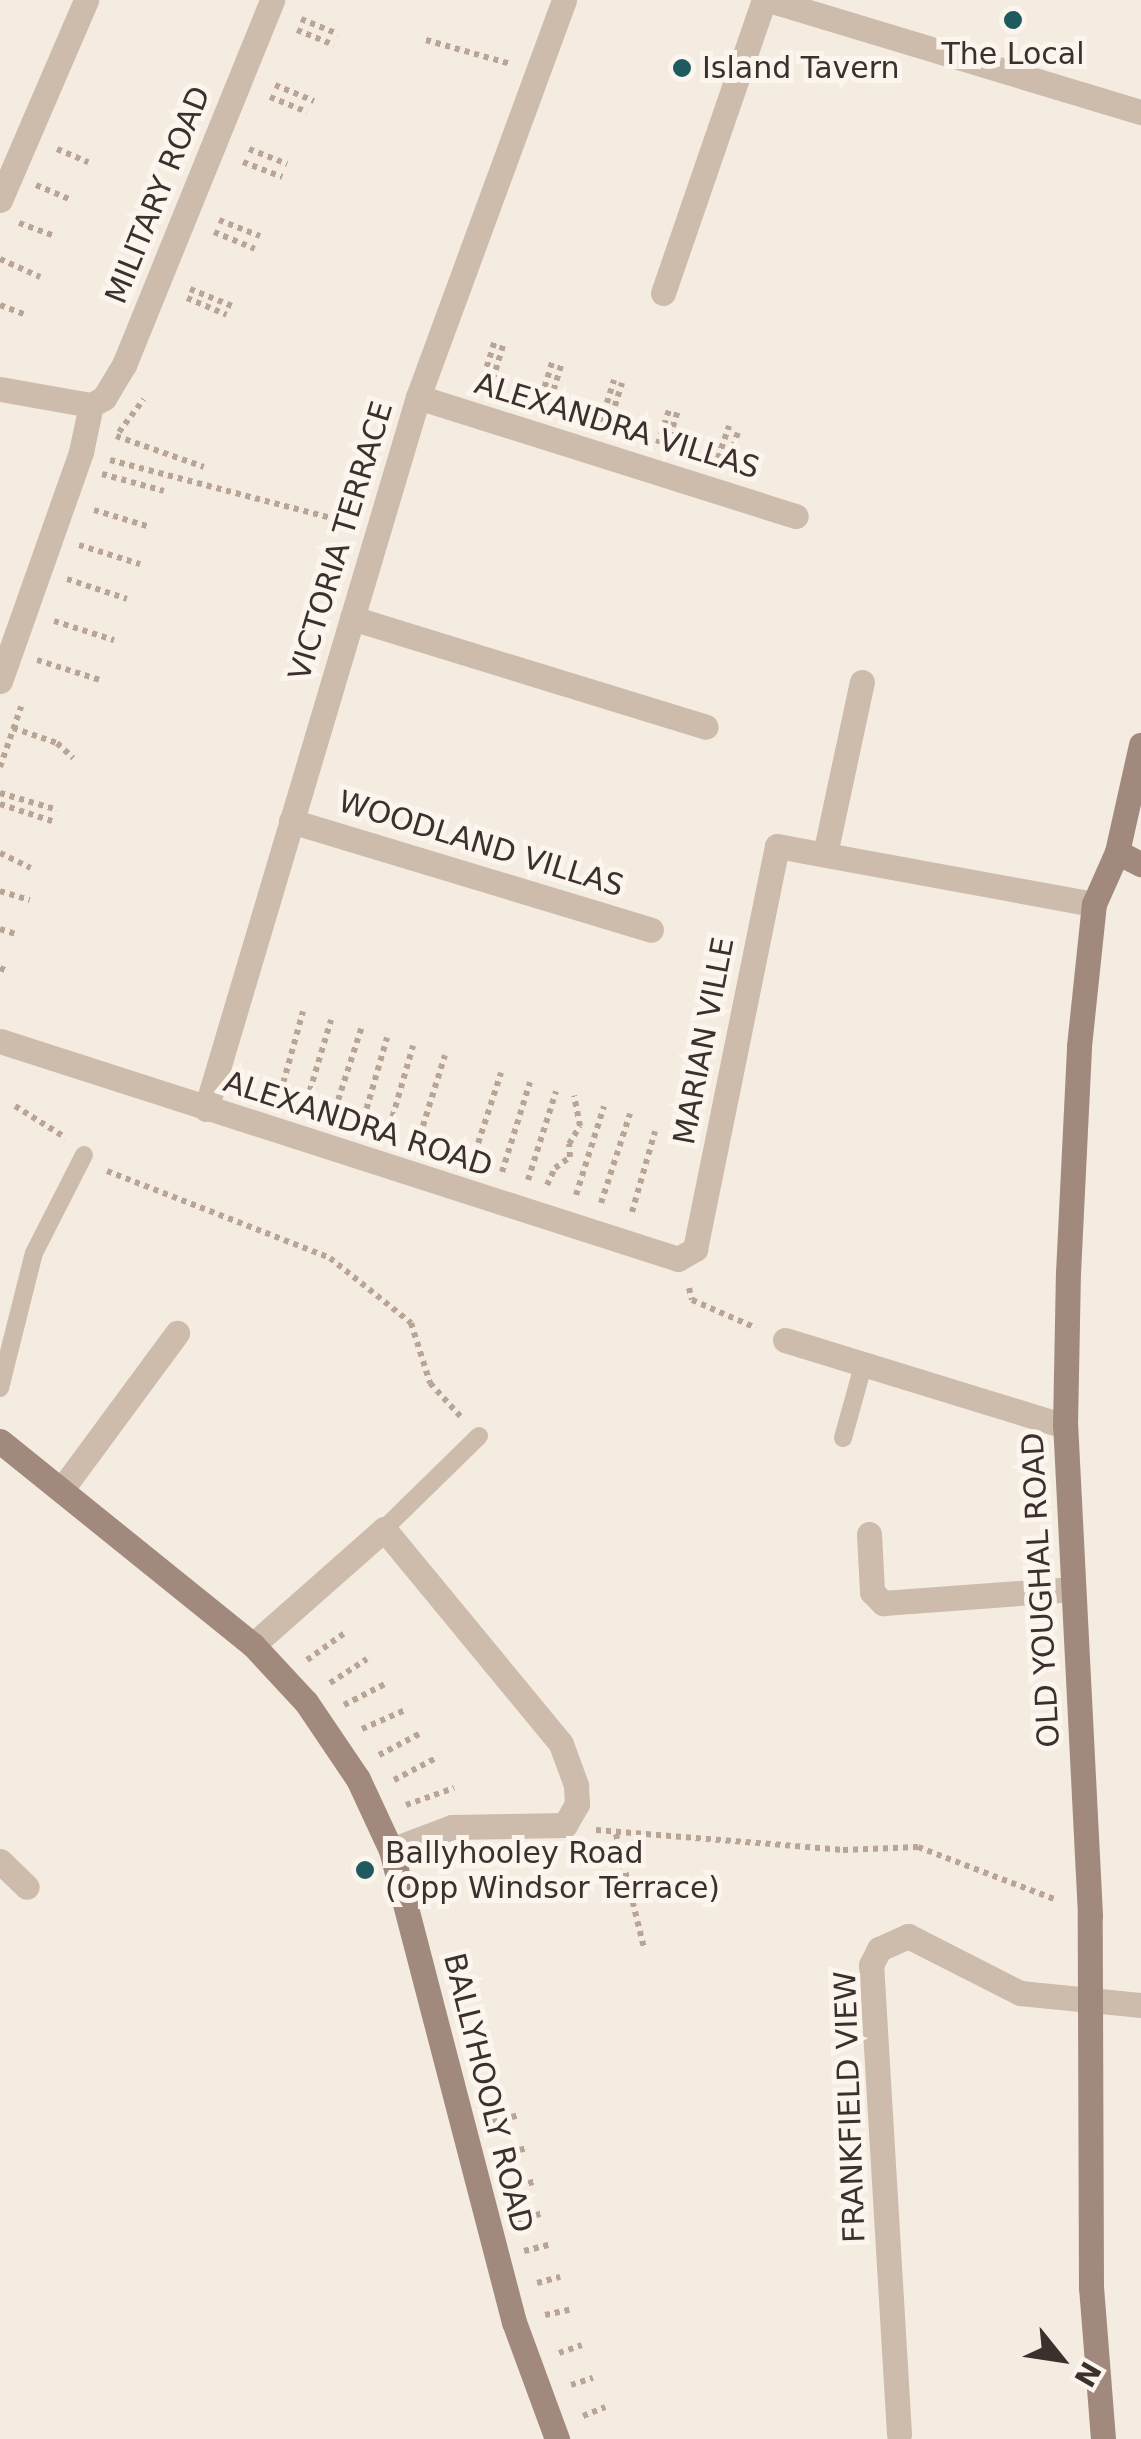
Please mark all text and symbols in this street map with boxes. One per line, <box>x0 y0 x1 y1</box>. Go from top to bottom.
marker: The Local <box>1002 9 1024 31</box>
place label: The Local <box>941 36 1085 72</box>
place label: Island Tavern <box>702 50 900 86</box>
marker: Island Tavern <box>671 57 693 79</box>
street label: MILITARY ROAD <box>98 81 218 309</box>
street label: ALEXANDRA VILLAS <box>470 366 764 486</box>
street label: VICTORIA TERRACE <box>281 397 401 685</box>
street label: WOODLAND VILLAS <box>334 784 628 904</box>
street label: MARIAN VILLE <box>666 934 742 1148</box>
street label: ALEXANDRA ROAD <box>219 1064 497 1184</box>
street label: OLD YOUGHAL ROAD <box>1015 1432 1067 1748</box>
place label: Ballyhooley Road (Opp Windsor Terrace) <box>385 1835 720 1906</box>
marker: Ballyhooley Road (Opp Windsor Terrace) <box>354 1859 376 1881</box>
street label: BALLYHOOLY ROAD <box>436 1950 540 2236</box>
street label: FRANKFIELD VIEW <box>827 1970 873 2244</box>
north arrow <box>1011 2309 1111 2409</box>
text: N <box>1067 2356 1108 2393</box>

